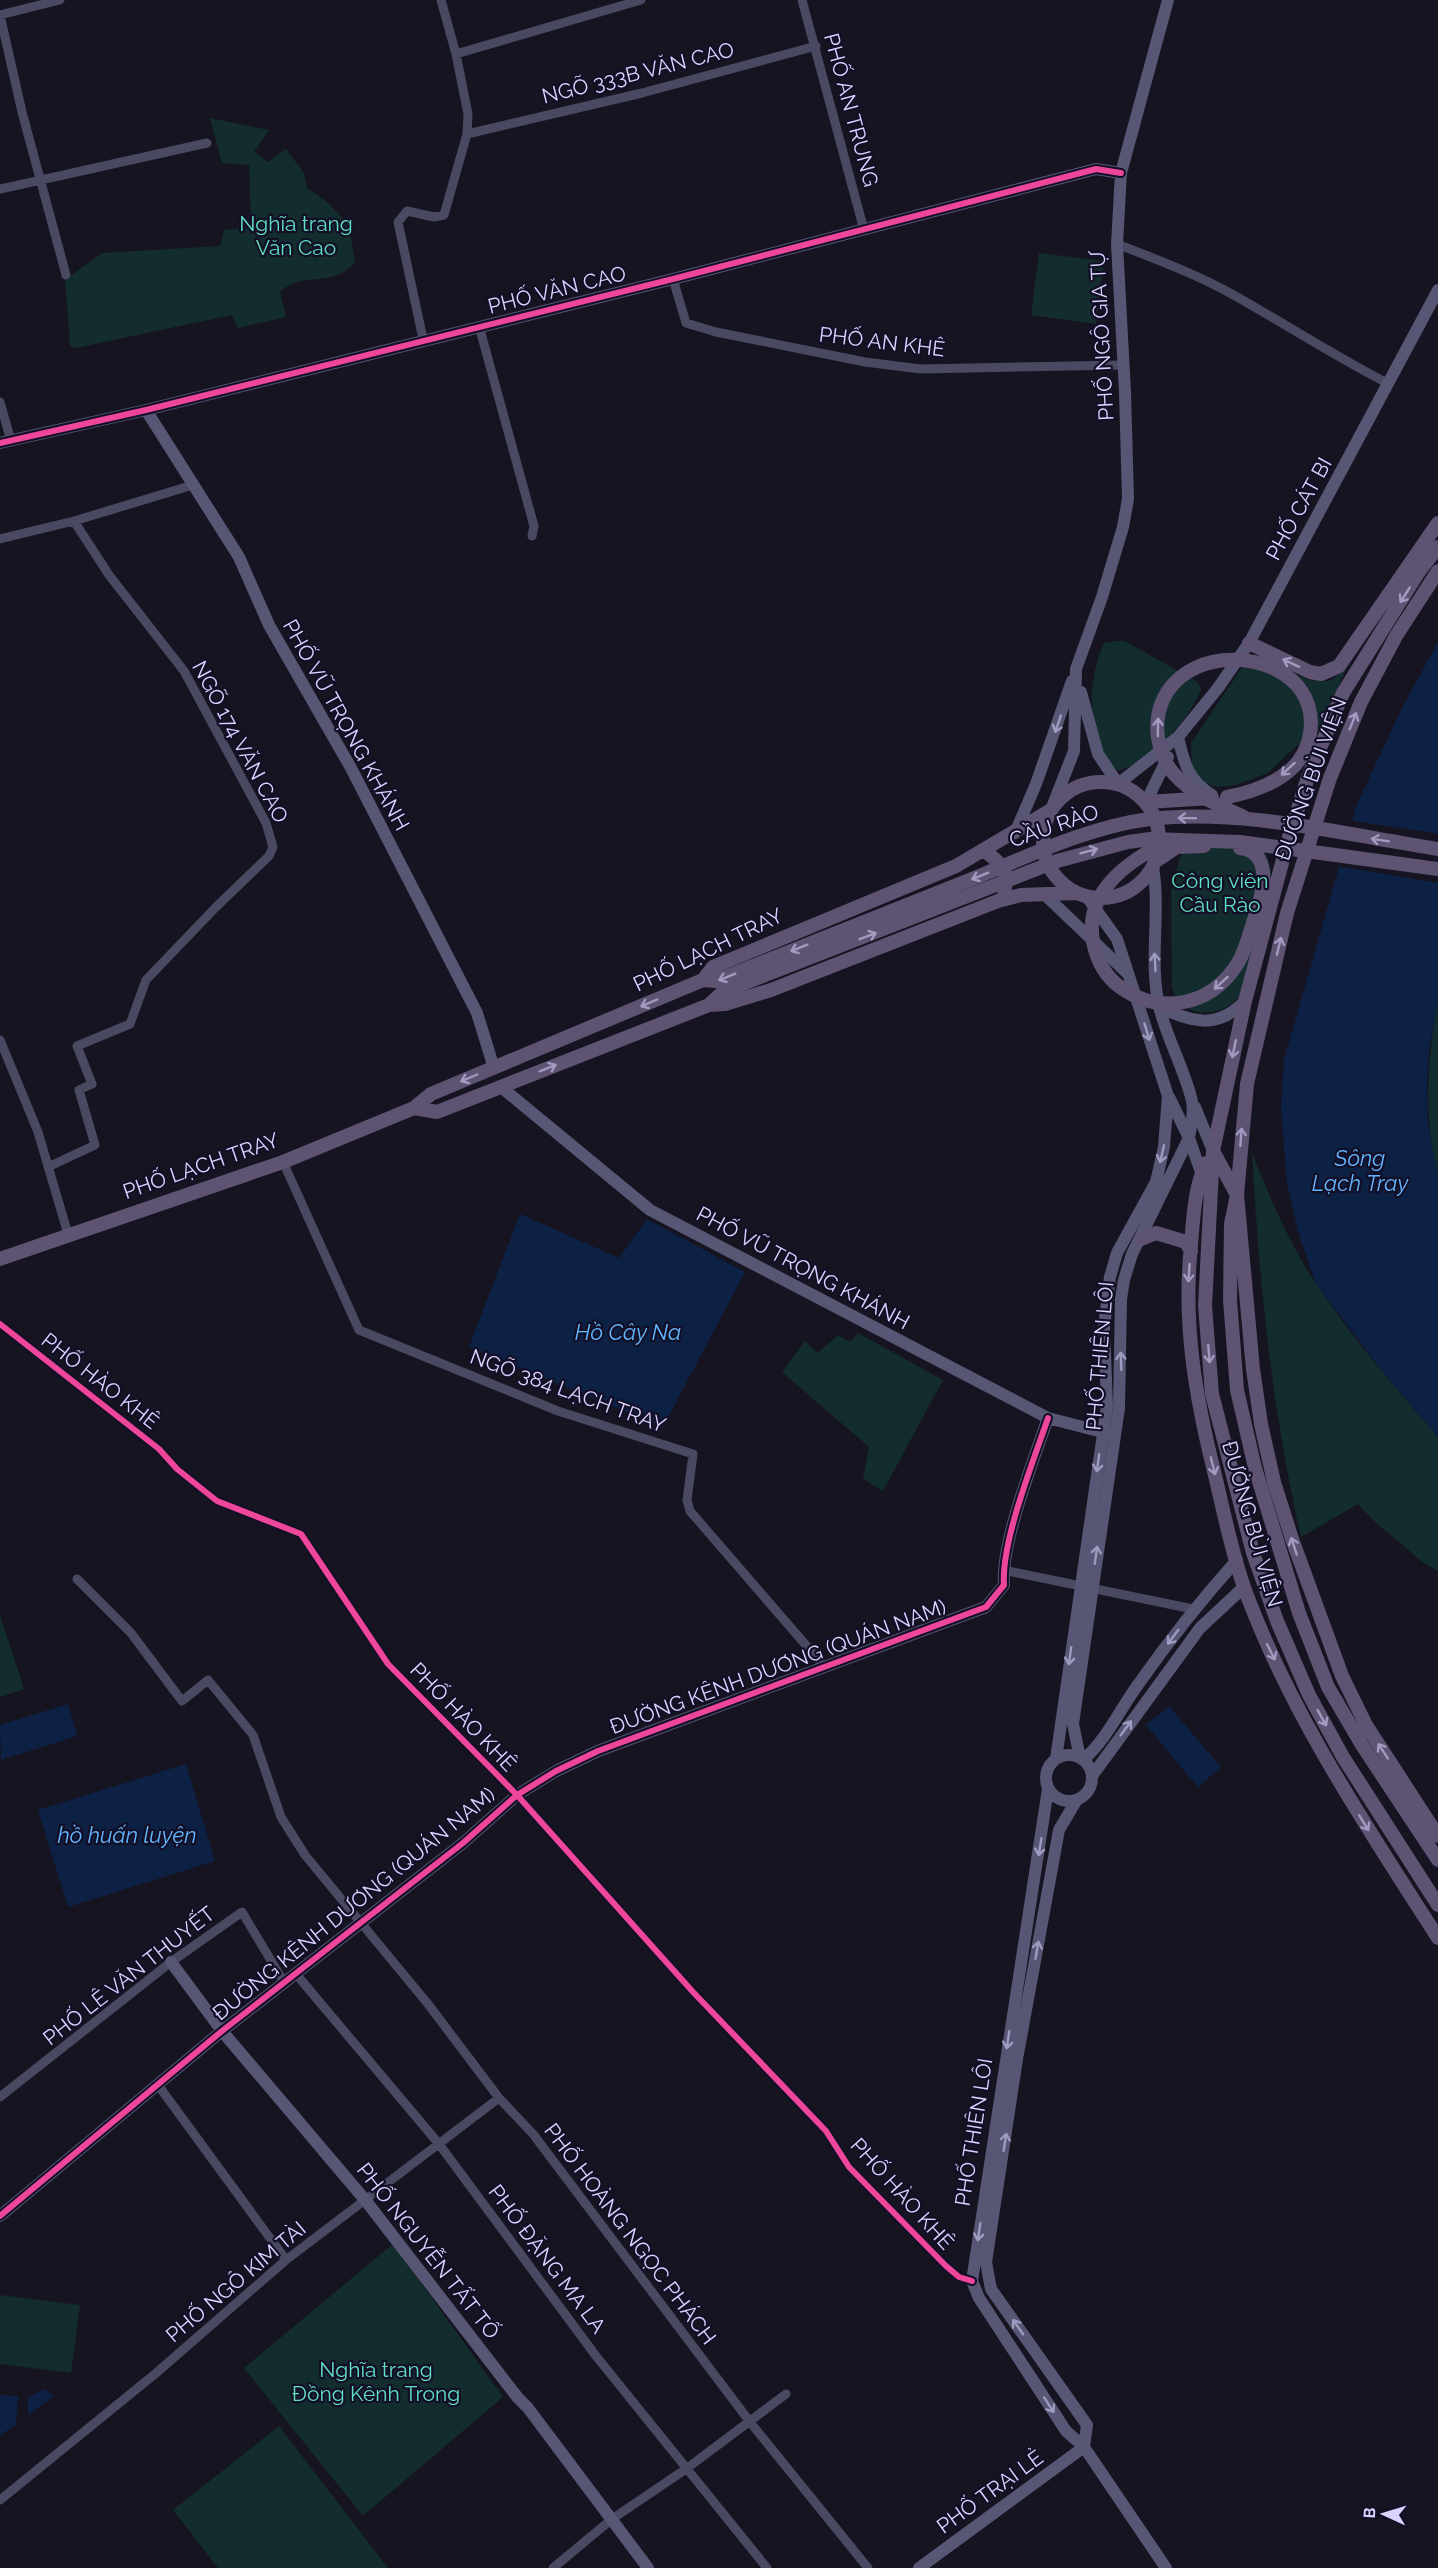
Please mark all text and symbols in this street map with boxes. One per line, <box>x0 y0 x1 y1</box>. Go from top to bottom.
street label: PHỐ AN TRUNG <box>819 30 884 189</box>
street label: NGÕ 333B VĂN CAO <box>539 37 736 108</box>
park label: Nghĩa trang Văn Cao <box>239 211 353 260</box>
street label: PHỐ NGÔ GIA TỰ <box>1085 250 1118 421</box>
street label: PHỐ VĂN CAO <box>485 260 628 319</box>
street label: PHỐ AN KHÊ <box>818 321 946 362</box>
street label: PHỐ CÁT BI <box>1260 453 1337 564</box>
one-way arrow <box>1398 586 1410 603</box>
street label: PHỐ VŨ TRỌNG KHÁNH <box>278 615 415 835</box>
street label: NGÕ 174 VĂN CAO <box>187 656 294 827</box>
one-way arrow <box>1282 657 1301 668</box>
street label: ĐƯỜNG BÙI VIỆN <box>1269 694 1352 864</box>
one-way arrow <box>1348 712 1359 731</box>
one-way arrow <box>1051 714 1062 733</box>
one-way arrow <box>1152 718 1164 738</box>
one-way arrow <box>1281 762 1296 776</box>
street label: CẦU RÀO <box>1006 799 1102 852</box>
one-way arrow <box>1177 812 1197 824</box>
one-way arrow <box>1371 834 1391 845</box>
one-way arrow <box>1079 844 1098 856</box>
park label: Công viên Cầu Rào <box>1171 868 1269 917</box>
one-way arrow <box>971 871 990 882</box>
street label: PHỐ LẠCH TRAY <box>629 902 787 997</box>
one-way arrow <box>858 929 877 940</box>
one-way arrow <box>1273 937 1285 956</box>
one-way arrow <box>790 943 809 954</box>
one-way arrow <box>1150 952 1161 972</box>
one-way arrow <box>718 972 737 983</box>
one-way arrow <box>1214 976 1229 990</box>
one-way arrow <box>640 998 658 1009</box>
one-way arrow <box>1143 1022 1154 1041</box>
one-way arrow <box>1228 1039 1240 1058</box>
one-way arrow <box>538 1062 557 1073</box>
one-way arrow <box>460 1073 478 1084</box>
street label: PHỐ LẠCH TRAY <box>120 1127 282 1204</box>
one-way arrow <box>1236 1127 1247 1147</box>
one-way arrow <box>1156 1144 1168 1163</box>
water label: Sông Lạch Tray <box>1312 1145 1410 1196</box>
street label: PHỐ VŨ TRỌNG KHÁNH <box>692 1201 914 1334</box>
one-way arrow <box>1184 1263 1195 1283</box>
street label: PHỐ THIÊN LÔI <box>1081 1280 1118 1432</box>
water label: Hồ Cây Na <box>575 1319 681 1345</box>
street label: PHỐ HÀO KHÊ <box>37 1327 164 1434</box>
street label: NGÕ 384 LẠCH TRAY <box>467 1343 670 1438</box>
one-way arrow <box>1204 1343 1215 1363</box>
one-way arrow <box>1115 1352 1127 1372</box>
street label: ĐƯỜNG BÙI VIỆN <box>1217 1438 1288 1610</box>
one-way arrow <box>1093 1452 1104 1472</box>
one-way arrow <box>1207 1456 1219 1475</box>
one-way arrow <box>1288 1537 1299 1556</box>
one-way arrow <box>1091 1545 1102 1565</box>
street label: ĐƯỜNG KÊNH DƯƠNG (QUÁN NAM) <box>606 1594 950 1739</box>
one-way arrow <box>1166 1628 1179 1644</box>
one-way arrow <box>1266 1642 1277 1660</box>
one-way arrow <box>1065 1645 1076 1665</box>
street label: PHỐ HÀO KHÊ <box>405 1657 522 1776</box>
one-way arrow <box>1317 1709 1328 1727</box>
one-way arrow <box>1120 1721 1133 1737</box>
one-way arrow <box>1377 1744 1389 1760</box>
street label: ĐƯỜNG KÊNH DƯƠNG (QUÁN NAM) <box>207 1782 500 2025</box>
one-way arrow <box>1359 1814 1371 1831</box>
water label: hồ huấn luyện <box>57 1822 197 1848</box>
one-way arrow <box>1034 1837 1045 1857</box>
street label: PHỐ LÊ VĂN THUYẾT <box>38 1901 220 2050</box>
one-way arrow <box>1032 1940 1043 1960</box>
one-way arrow <box>1002 2029 1013 2049</box>
street label: PHỐ THIÊN LÔI <box>949 2056 998 2208</box>
street label: PHỐ HOÀNG NGỌC PHÁCH <box>539 2118 722 2349</box>
street label: PHỐ HÀO KHÊ <box>846 2133 959 2255</box>
one-way arrow <box>999 2133 1010 2152</box>
street label: PHỐ NGUYỄN TẤT TỐ <box>352 2157 506 2344</box>
street label: PHỐ ĐẶNG MA LA <box>483 2180 611 2338</box>
street label: PHỐ NGÔ KIM TÀI <box>161 2216 311 2347</box>
one-way arrow <box>973 2222 984 2242</box>
one-way arrow <box>1012 2319 1024 2335</box>
park label: Nghĩa trang Đồng Kênh Trong <box>292 2357 460 2406</box>
one-way arrow <box>1043 2396 1055 2412</box>
street label: PHỐ TRẠI LẺ <box>932 2445 1048 2539</box>
north arrow <box>1354 2484 1414 2544</box>
text: B <box>1360 2507 1379 2519</box>

